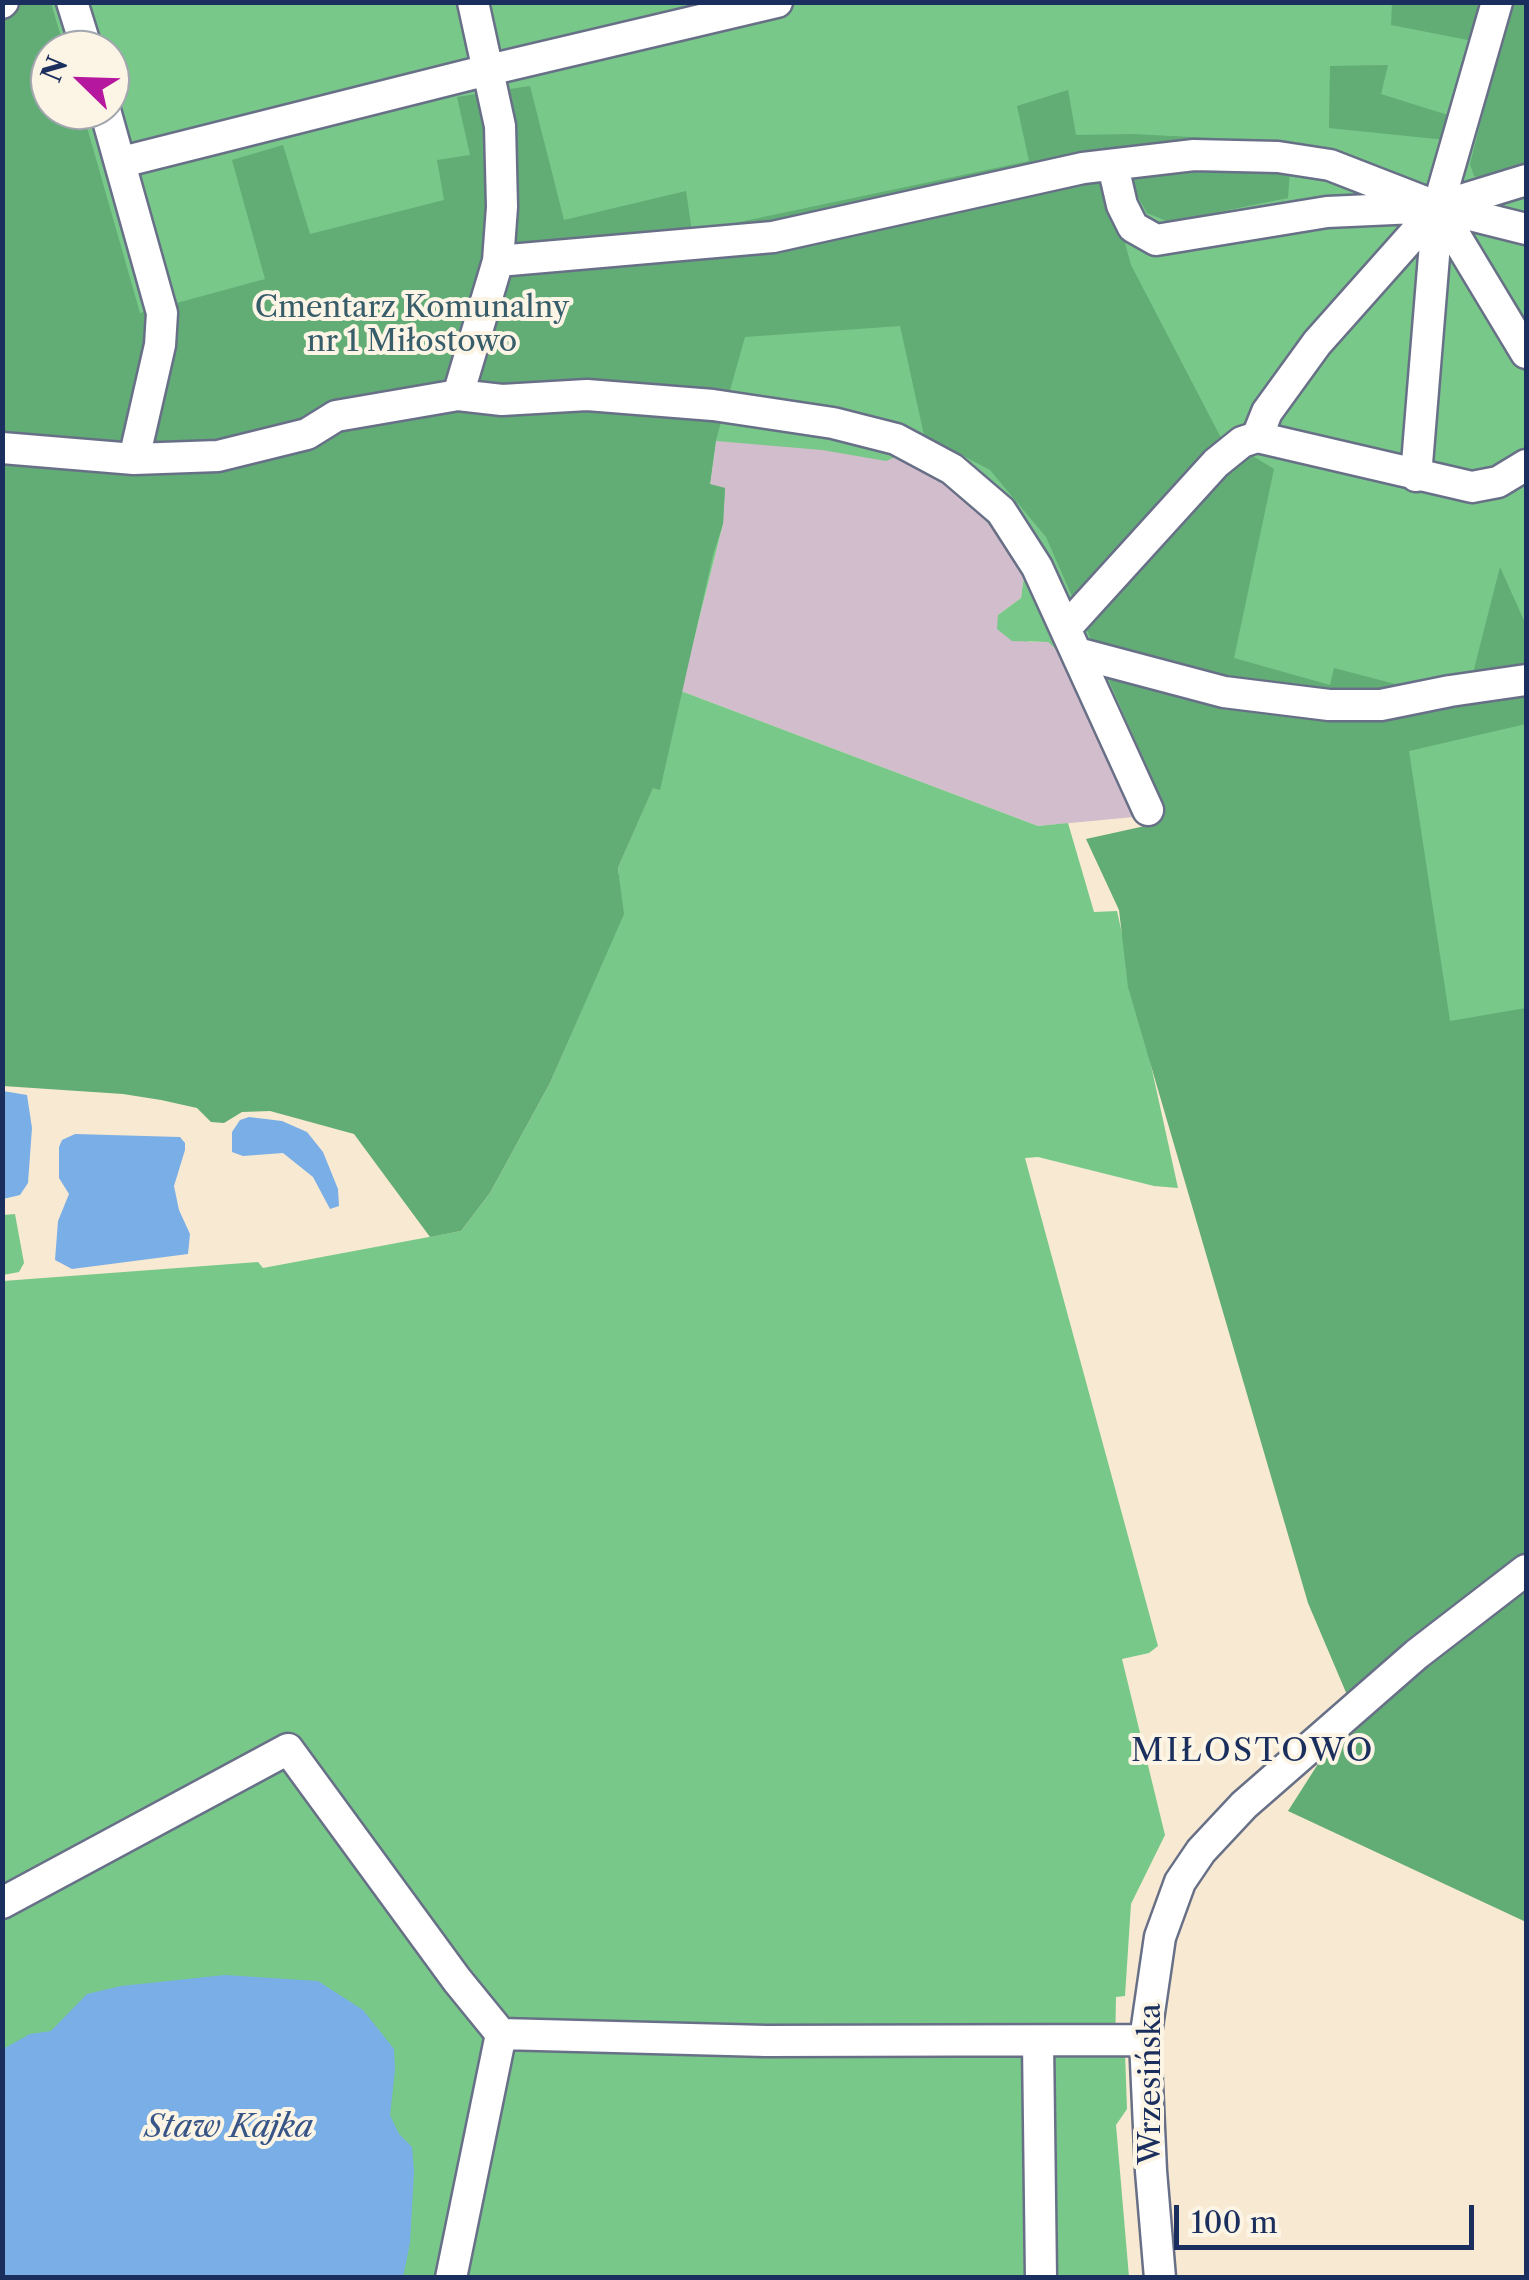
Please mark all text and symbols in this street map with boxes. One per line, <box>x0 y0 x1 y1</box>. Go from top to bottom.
north arrow <box>30 30 130 130</box>
text: N <box>34 51 75 87</box>
park label: Cmentarz Komunalny nr 1 Miłostowo <box>255 290 569 360</box>
district label: MIŁOSTOWO <box>1131 1733 1375 1771</box>
street label: Wrzesińska <box>1133 2003 1169 2165</box>
water label: Staw Kajka <box>145 2109 313 2147</box>
scale bar <box>1179 2185 1479 2247</box>
text: 100 m <box>1191 2204 1278 2241</box>

